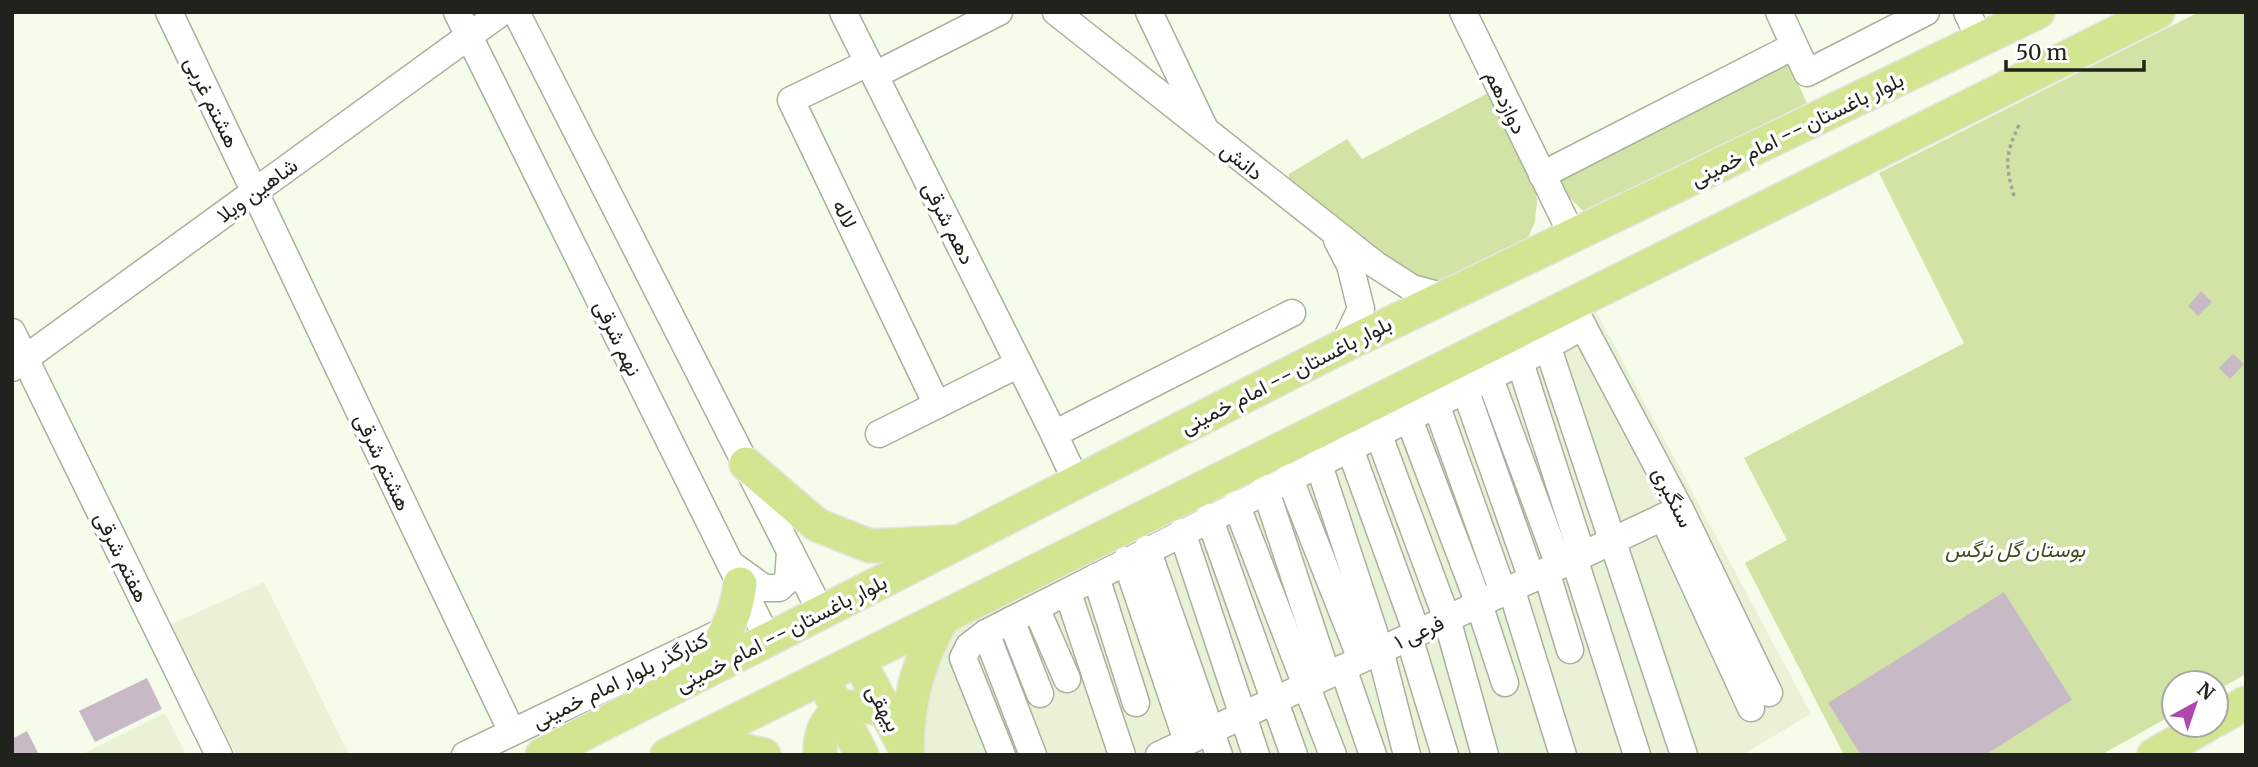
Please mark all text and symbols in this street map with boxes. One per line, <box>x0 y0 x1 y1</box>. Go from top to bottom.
scale bar <box>2006 28 2144 72</box>
text: 50 m <box>2016 39 2067 66</box>
street label: هشتم غربی <box>177 52 246 153</box>
street label: دوازدهم <box>1478 66 1533 139</box>
street label: بلوار باغستان -- امام خمینی <box>1686 66 1908 193</box>
street label: دانش <box>1215 136 1269 186</box>
street label: شاهین ویلا <box>211 152 303 228</box>
street label: دهم شرقی <box>916 177 981 269</box>
street label: لاله <box>827 195 863 233</box>
street label: نهم شرقی <box>587 296 648 381</box>
street label: بلوار باغستان -- امام خمینی <box>1176 310 1397 441</box>
street label: هشتم شرقی <box>348 409 417 516</box>
street label: سنگبری <box>1646 462 1700 532</box>
street label: هفتم شرقی <box>88 507 155 607</box>
park label: بوستان گل نرگس <box>1945 536 2086 563</box>
street label: بلوار باغستان -- امام خمینی <box>671 568 892 699</box>
street label: ۱ فرعی <box>1390 609 1448 655</box>
street label: کنارگذر بلوار امام خمینی <box>528 626 713 735</box>
north arrow <box>2160 669 2230 739</box>
text: N <box>2192 677 2219 705</box>
street label: بیهقی <box>860 680 908 736</box>

